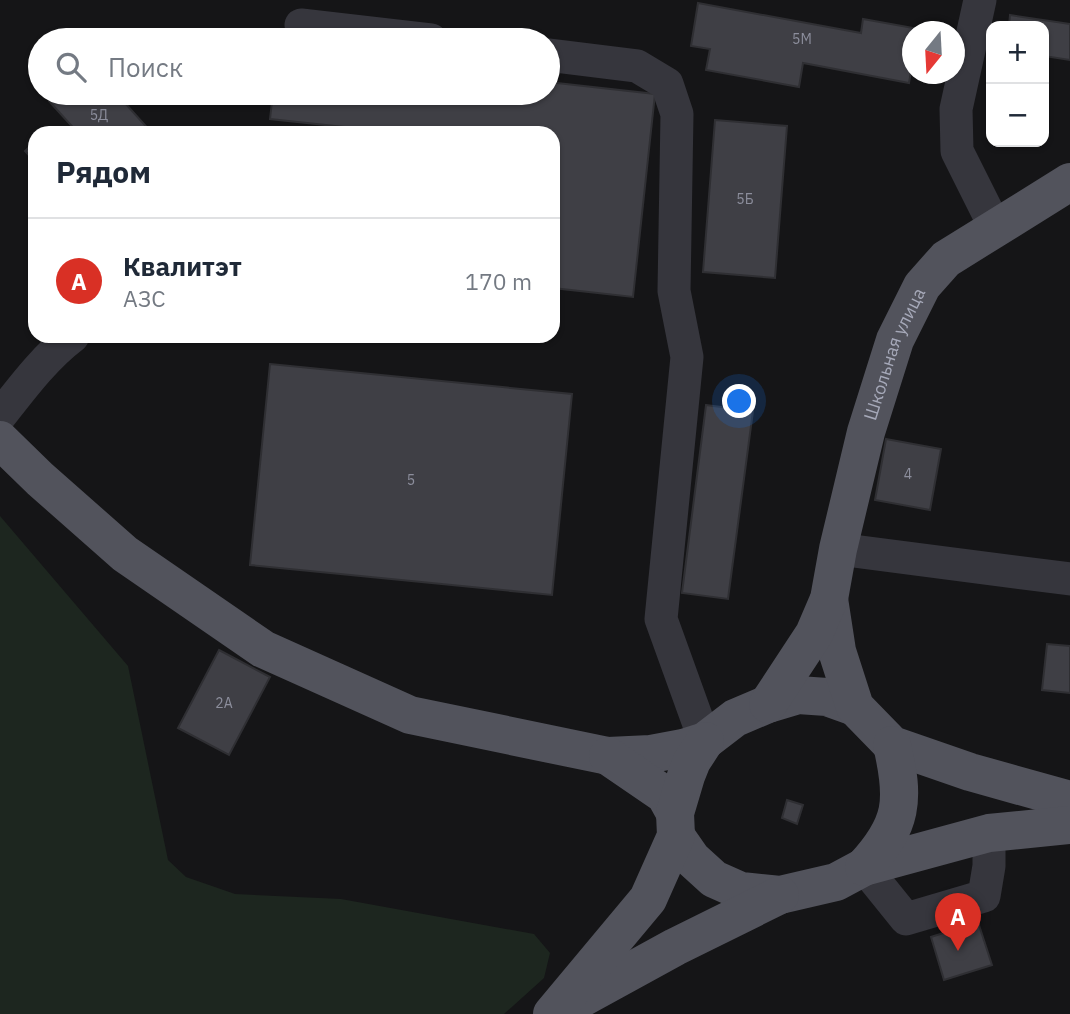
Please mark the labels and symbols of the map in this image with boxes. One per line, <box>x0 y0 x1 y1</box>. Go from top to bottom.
north arrow <box>902 21 965 84</box>
house number: 5М <box>792 30 812 48</box>
house number: 5Д <box>90 106 108 124</box>
house number: 5Б <box>736 190 754 208</box>
street label: Школьная улица <box>858 283 930 423</box>
your location <box>722 384 756 418</box>
house number: 4 <box>904 465 912 483</box>
house number: 5 <box>407 471 415 489</box>
house number: 2А <box>215 694 233 712</box>
pin: A <box>935 893 981 951</box>

